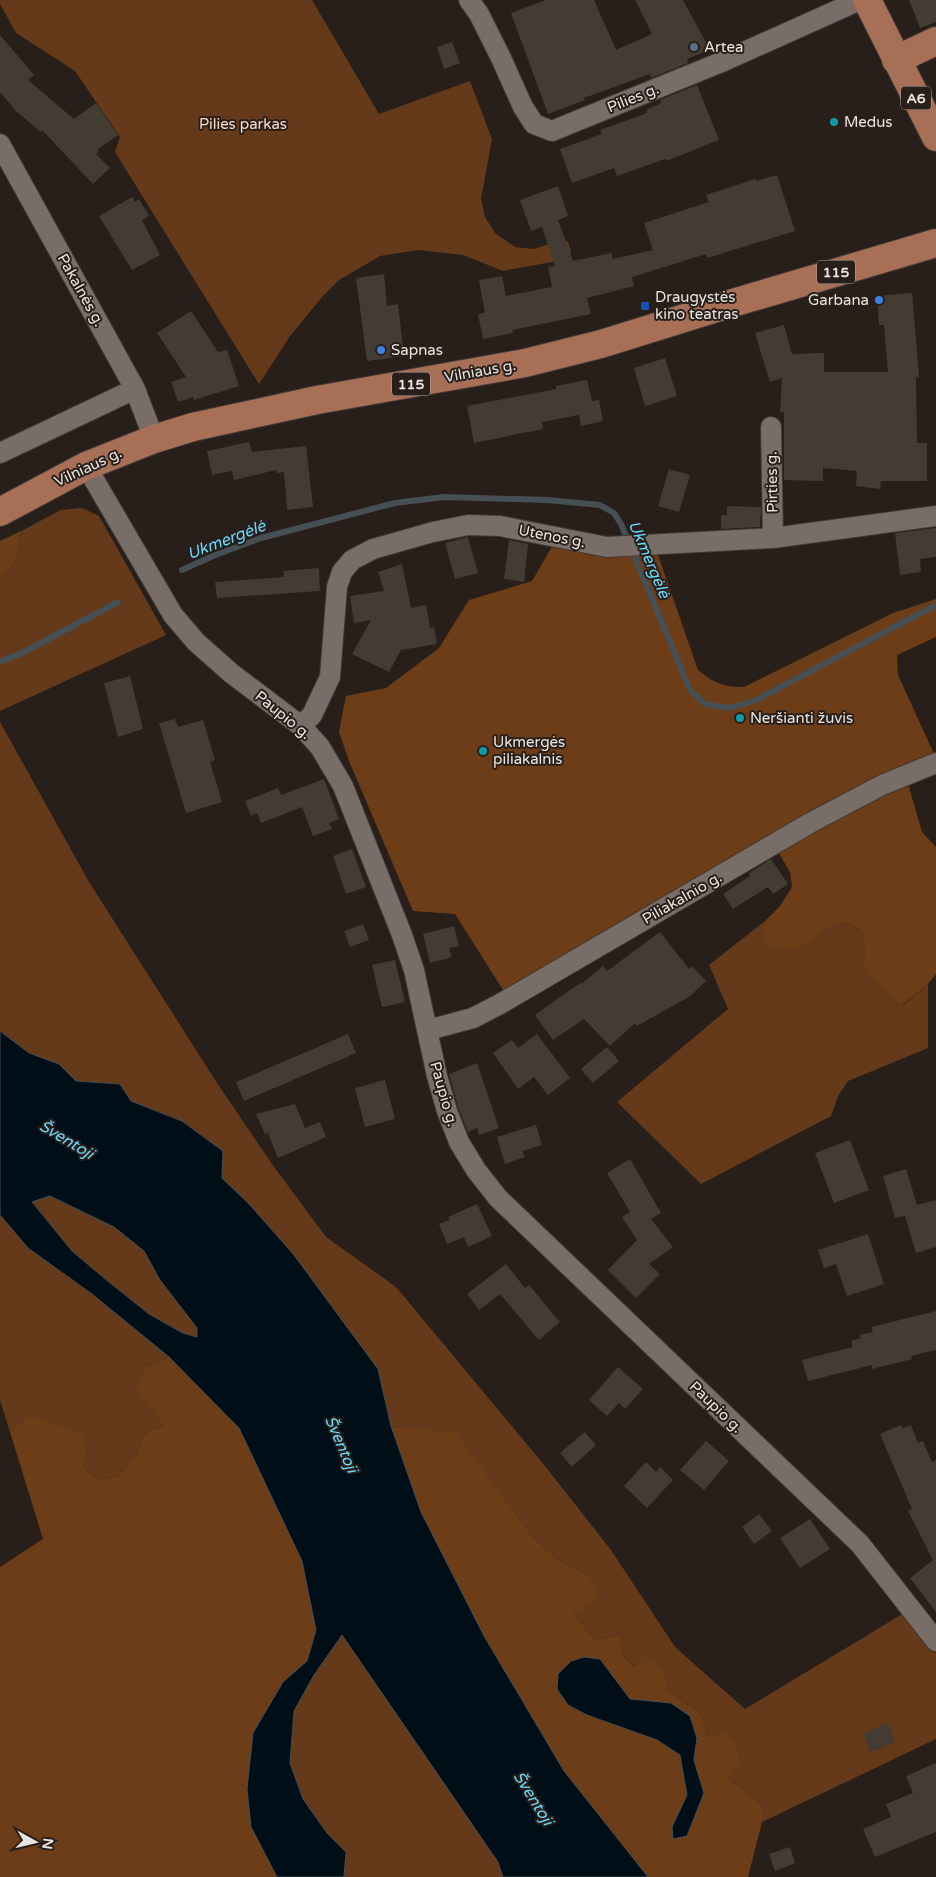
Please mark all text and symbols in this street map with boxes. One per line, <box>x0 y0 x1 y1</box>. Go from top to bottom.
place label: Artea <box>704 38 743 56</box>
marker: Artea <box>688 41 700 53</box>
street label: Pilies g. <box>605 80 661 116</box>
road number: A6 <box>901 86 931 110</box>
place label: Medus <box>844 113 893 131</box>
park label: Pilies parkas <box>199 115 287 133</box>
marker: Medus <box>828 116 840 128</box>
street label: Pakalnės g. <box>54 250 108 330</box>
road number: 115 <box>817 260 855 284</box>
place label: Draugystės kino teatras <box>655 288 739 323</box>
place label: Garbana <box>808 291 869 309</box>
marker: Garbana <box>873 294 885 306</box>
marker: Draugystės kino teatras <box>639 300 651 312</box>
place label: Sapnas <box>391 341 443 359</box>
marker: Sapnas <box>375 344 387 356</box>
street label: Vilniaus g. <box>443 356 517 386</box>
road number: 115 <box>392 372 430 396</box>
street label: Vilniaus g. <box>51 444 125 490</box>
street label: Pirties g. <box>762 451 782 513</box>
water label: Ukmergėlė <box>184 515 269 564</box>
water label: Ukmergėlė <box>624 518 675 602</box>
street label: Utenos g. <box>517 521 587 551</box>
street label: Paupio g. <box>251 687 315 743</box>
place label: Neršianti žuvis <box>750 709 853 727</box>
marker: Neršianti žuvis <box>734 712 746 724</box>
place label: Ukmergės piliakalnis <box>493 733 565 768</box>
marker: Ukmergės piliakalnis <box>477 745 489 757</box>
street label: Piliakalnio g. <box>639 868 725 928</box>
street label: Paupio g. <box>426 1059 462 1129</box>
water label: Šventoji <box>36 1116 99 1165</box>
street label: Paupio g. <box>686 1377 746 1437</box>
water label: Šventoji <box>320 1413 363 1478</box>
water label: Šventoji <box>509 1768 559 1831</box>
north arrow <box>10 1817 60 1867</box>
text: N <box>38 1837 57 1850</box>

